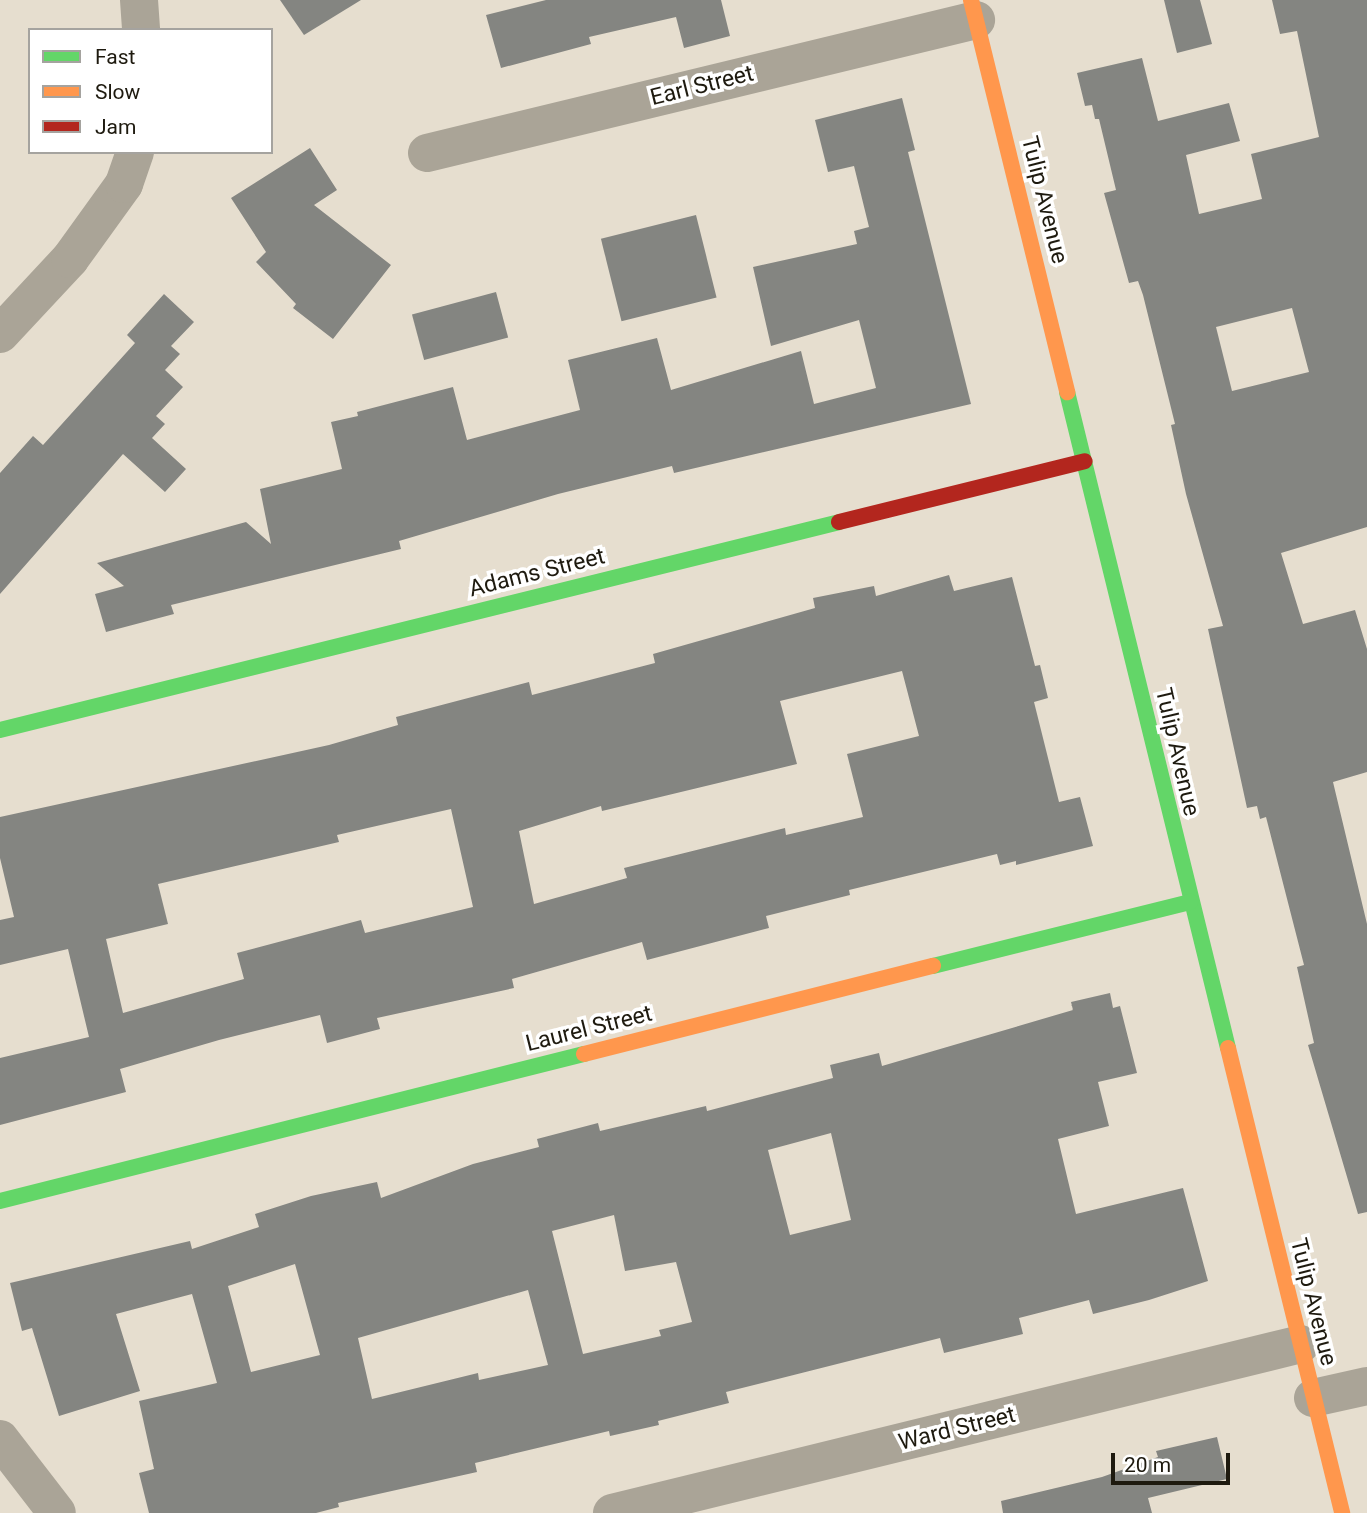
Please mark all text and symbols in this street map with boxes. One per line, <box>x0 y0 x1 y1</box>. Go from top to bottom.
legend <box>28 28 273 154</box>
text: Fast <box>95 45 135 69</box>
street label: Earl Street <box>648 60 756 112</box>
text: Slow <box>95 80 140 104</box>
text: Jam <box>95 115 136 139</box>
street label: Tulip Avenue <box>1015 133 1073 267</box>
street label: Adams Street <box>466 543 608 603</box>
street label: Tulip Avenue <box>1149 685 1205 819</box>
street label: Laurel Street <box>523 1000 655 1058</box>
street label: Tulip Avenue <box>1284 1235 1342 1369</box>
street label: Ward Street <box>896 1401 1018 1457</box>
scale bar <box>1115 1440 1234 1484</box>
text: 20 m <box>1124 1453 1171 1477</box>

